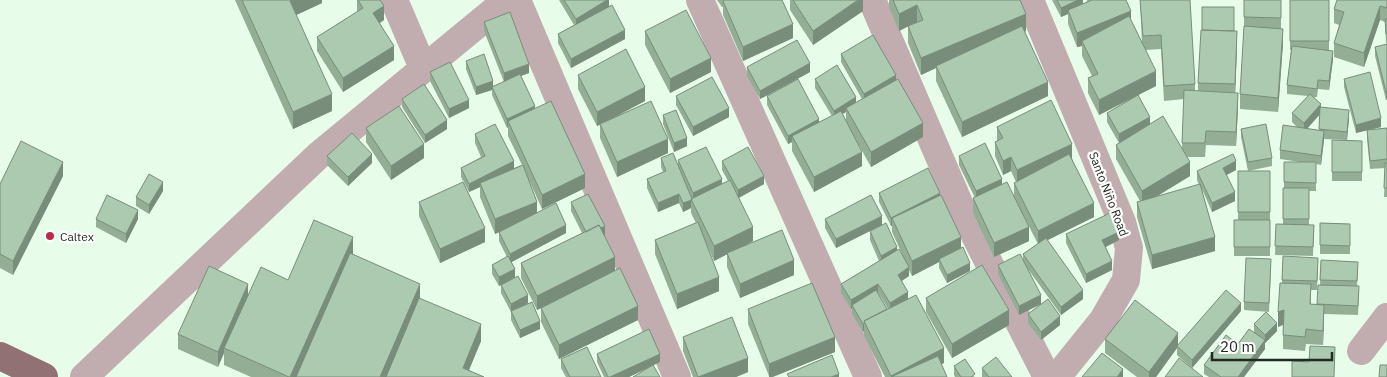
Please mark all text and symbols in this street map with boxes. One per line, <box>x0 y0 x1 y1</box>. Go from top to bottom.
street label: Santo Niño Road <box>1086 150 1132 238</box>
place label: Caltex <box>60 229 94 244</box>
marker: Caltex <box>44 230 56 242</box>
scale bar <box>1212 330 1332 362</box>
text: 20 m <box>1220 337 1255 356</box>

